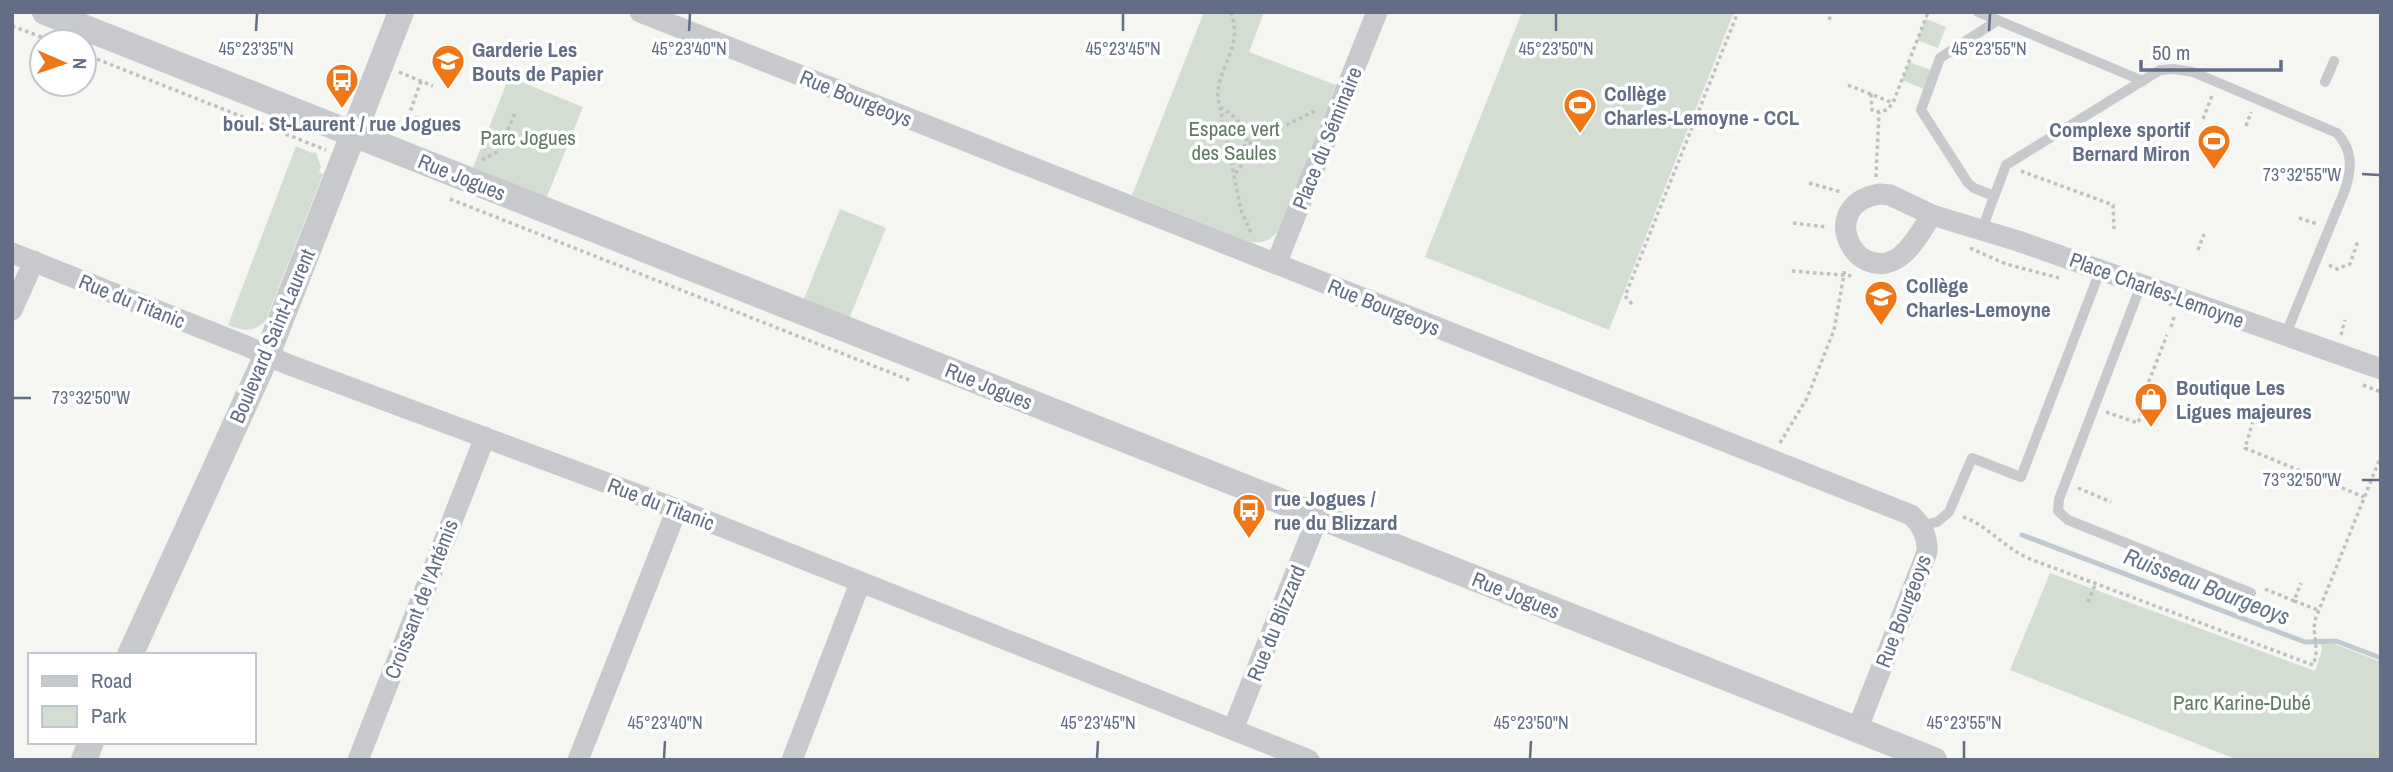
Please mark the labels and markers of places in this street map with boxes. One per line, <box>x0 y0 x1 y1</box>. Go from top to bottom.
place label: Garderie Les Bouts de Papier <box>472 35 603 88</box>
school or university icon: Garderie Les Bouts de Papier <box>429 42 467 91</box>
bus stop icon: boul. St-Laurent / rue Jogues <box>323 61 361 110</box>
place label: Collège Charles-Lemoyne - CCL <box>1604 79 1800 132</box>
sports icon: Collège Charles-Lemoyne - CCL <box>1561 86 1599 135</box>
place label: boul. St-Laurent / rue Jogues <box>223 109 461 138</box>
place label: Complexe sportif Bernard Miron <box>2049 115 2190 168</box>
sports icon: Complexe sportif Bernard Miron <box>2195 122 2233 171</box>
place label: Collège Charles-Lemoyne <box>1906 271 2051 324</box>
school or university icon: Collège Charles-Lemoyne <box>1862 278 1900 327</box>
place label: Boutique Les Ligues majeures <box>2176 373 2312 426</box>
shop icon: Boutique Les Ligues majeures <box>2132 380 2170 429</box>
place label: rue Jogues / rue du Blizzard <box>1274 484 1397 537</box>
bus stop icon: rue Jogues / rue du Blizzard <box>1230 491 1268 540</box>

